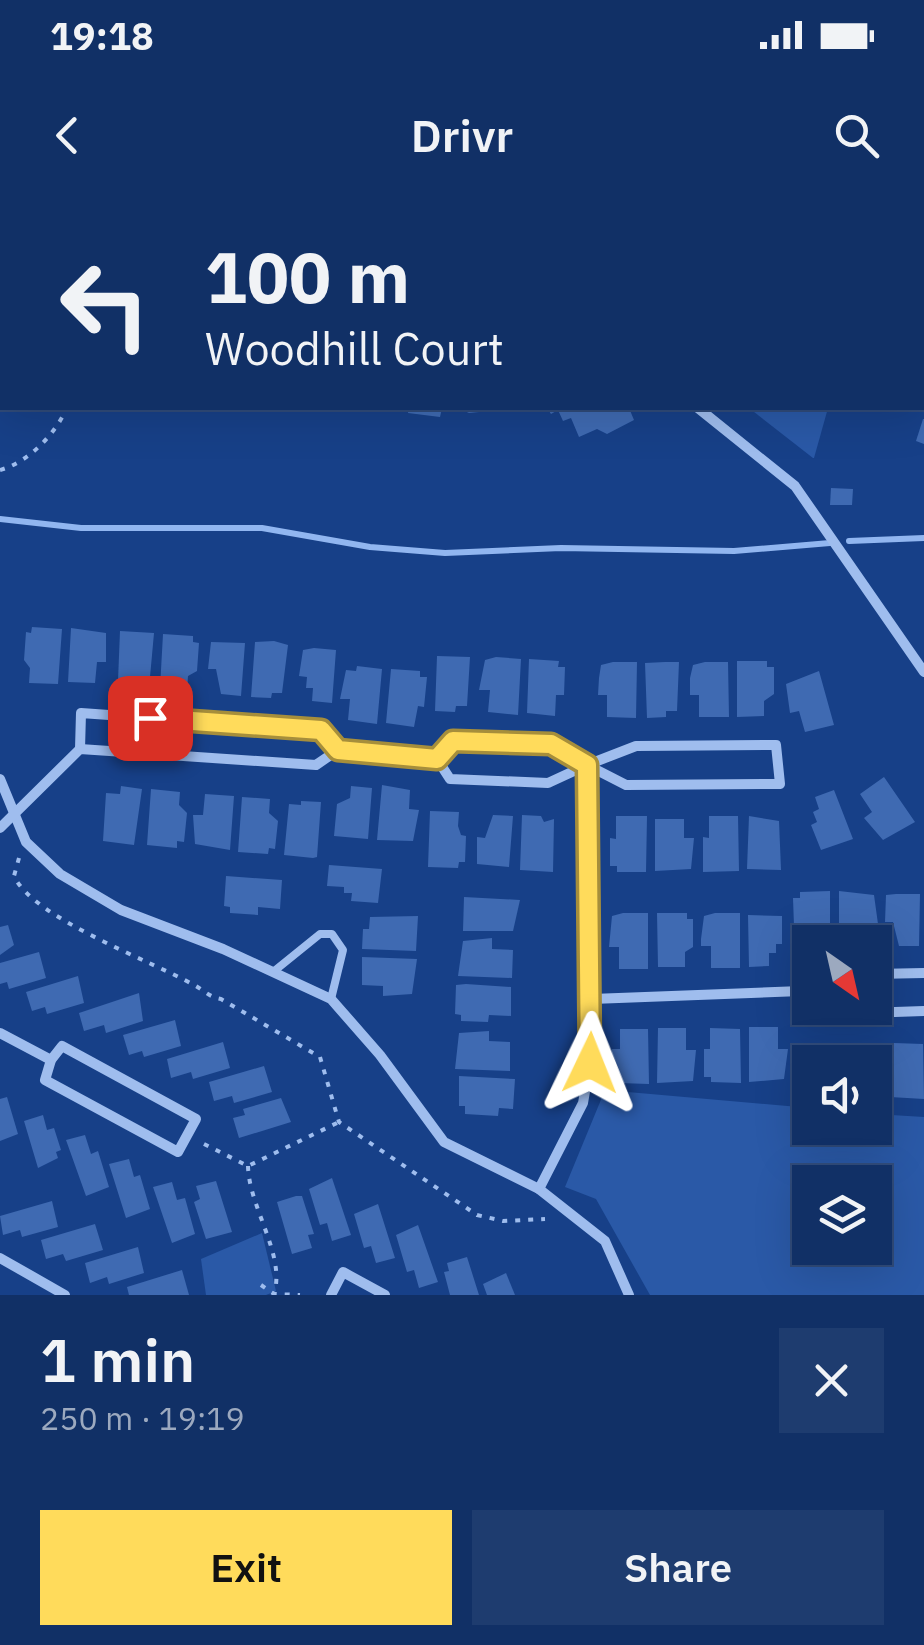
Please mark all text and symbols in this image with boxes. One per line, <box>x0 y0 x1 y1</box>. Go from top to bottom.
text: 19:18 <box>50 11 154 60</box>
text: Drivr <box>411 106 513 164</box>
icon: back <box>40 108 95 163</box>
icon: search <box>829 108 884 163</box>
text: 100 m <box>205 231 410 322</box>
icon: left <box>40 240 170 370</box>
text: Woodhill Court <box>205 319 504 377</box>
pin <box>108 676 193 761</box>
icon: arrive <box>123 691 178 746</box>
north arrow <box>792 925 892 1025</box>
map controls <box>792 925 892 1265</box>
position arrow <box>538 1011 642 1115</box>
button: sound <box>792 1045 892 1145</box>
button: layers <box>792 1165 892 1265</box>
text: 1 min <box>40 1320 195 1399</box>
button: close <box>779 1328 884 1433</box>
text: 250 m · 19:19 <box>40 1397 245 1439</box>
button: Exit <box>40 1510 452 1625</box>
button: Share <box>472 1510 884 1625</box>

